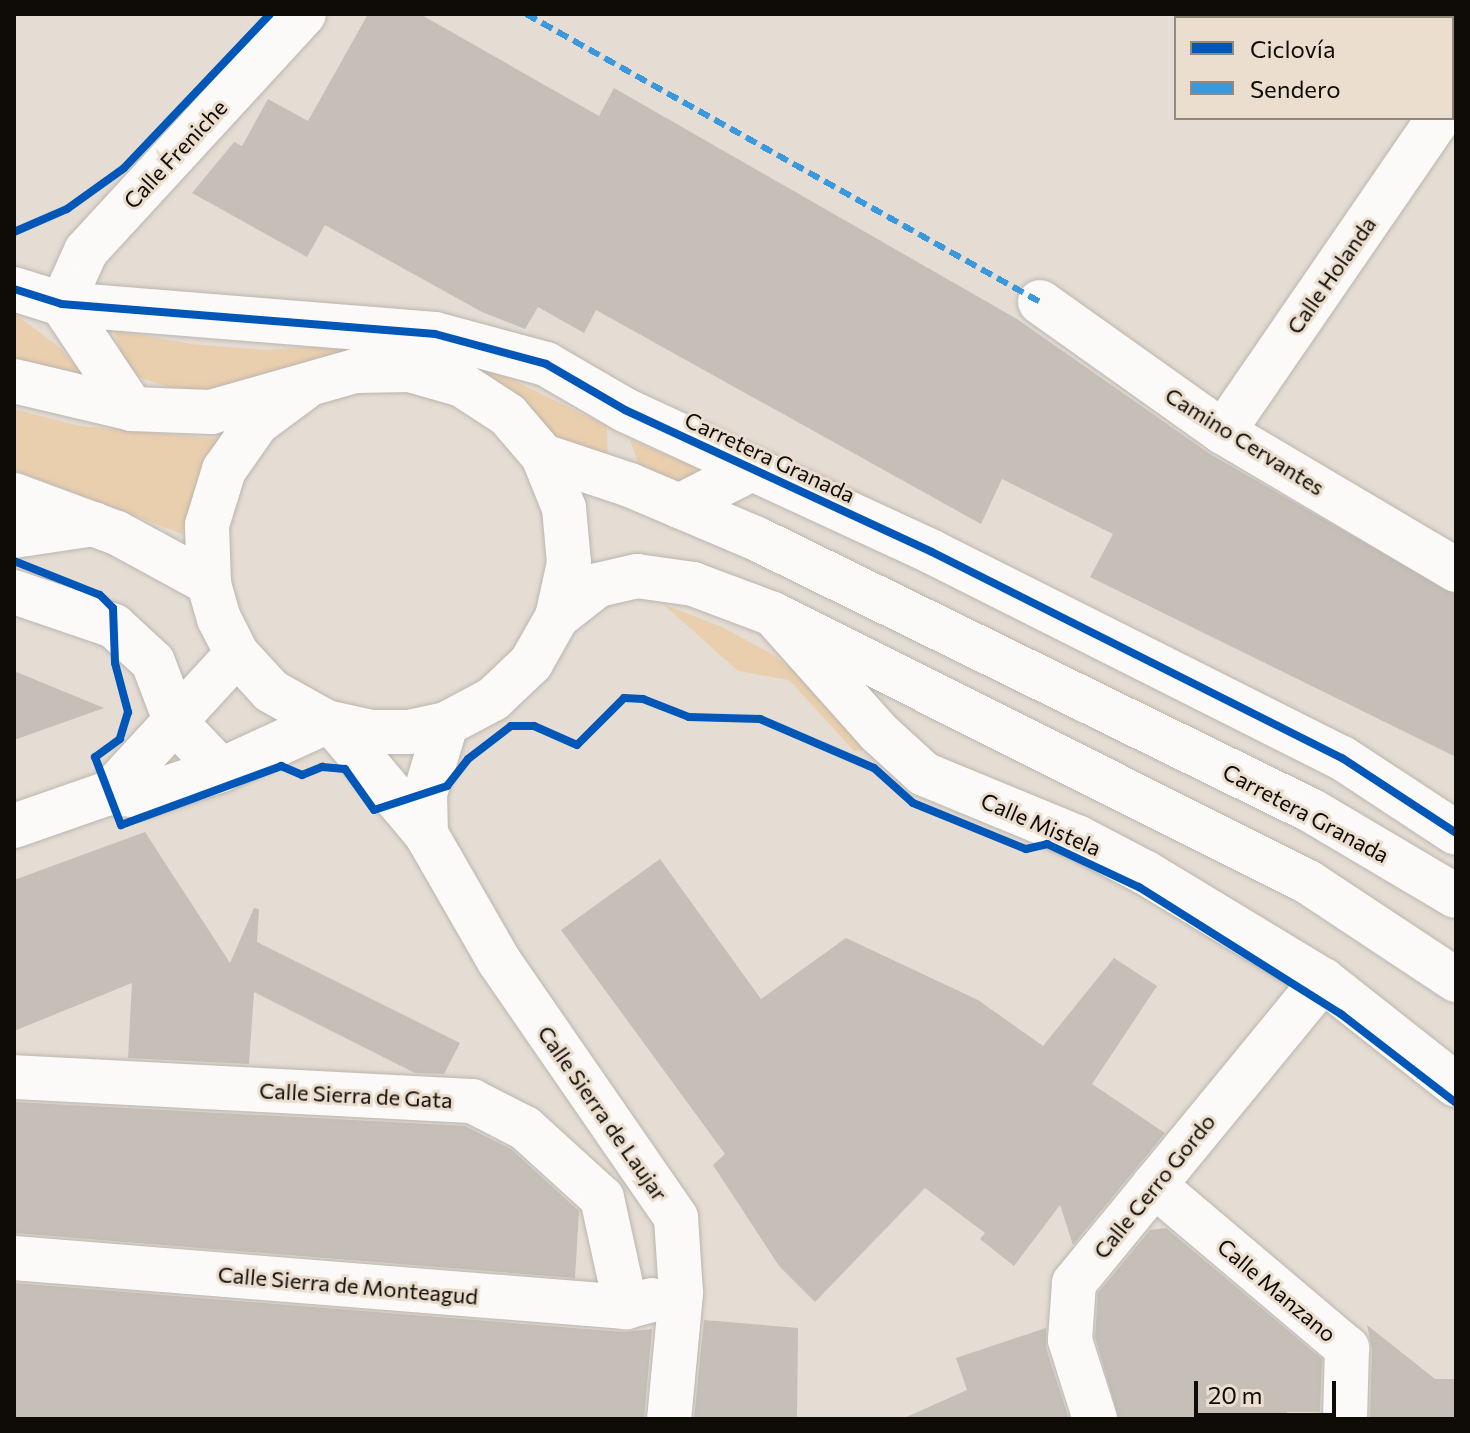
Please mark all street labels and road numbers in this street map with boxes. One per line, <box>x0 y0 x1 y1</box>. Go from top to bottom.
street label: Calle Freniche <box>118 94 232 214</box>
street label: Calle Holanda <box>1281 211 1381 339</box>
street label: Camino Cervantes <box>1161 381 1329 501</box>
street label: Carretera Granada <box>681 406 859 508</box>
street label: Carretera Granada <box>1218 758 1394 868</box>
street label: Calle Mistela <box>977 787 1105 861</box>
street label: Calle Sierra de Laujar <box>533 1020 673 1206</box>
street label: Calle Sierra de Gata <box>259 1077 453 1113</box>
street label: Calle Cerro Gordo <box>1088 1108 1220 1264</box>
street label: Calle Manzano <box>1212 1233 1342 1347</box>
street label: Calle Sierra de Monteagud <box>217 1260 479 1310</box>

